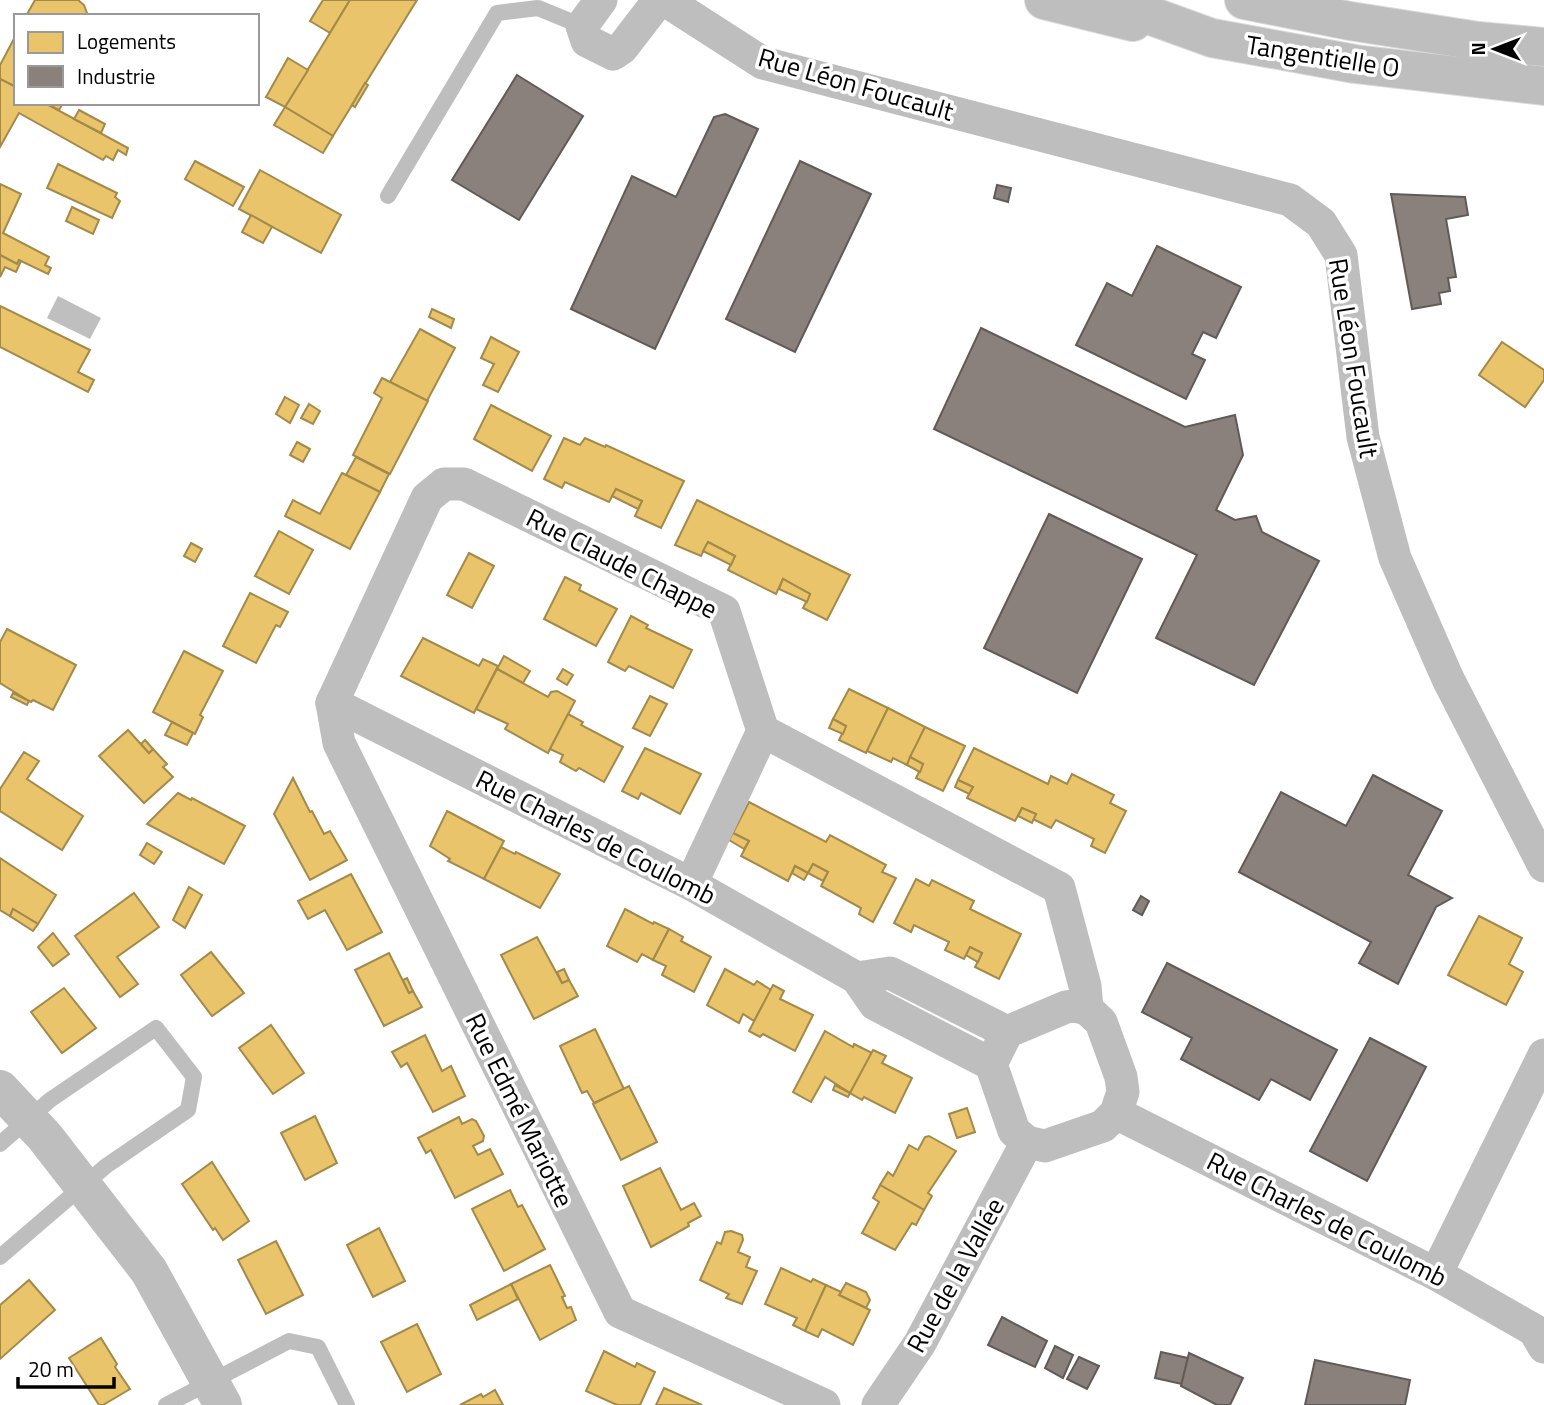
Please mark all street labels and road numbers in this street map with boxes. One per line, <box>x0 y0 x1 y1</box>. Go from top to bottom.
street label: Tangentielle O <box>1244 25 1402 87</box>
street label: Rue Léon Foucault <box>754 37 958 131</box>
street label: Rue Léon Foucault <box>1319 255 1389 461</box>
street label: Rue Claude Chappe <box>520 498 724 628</box>
street label: Rue Charles de Coulomb <box>469 760 723 914</box>
street label: Rue Edmé Mariotte <box>456 1006 584 1214</box>
street label: Rue Charles de Coulomb <box>1200 1142 1454 1296</box>
street label: Rue de la Vallée <box>896 1190 1014 1360</box>

